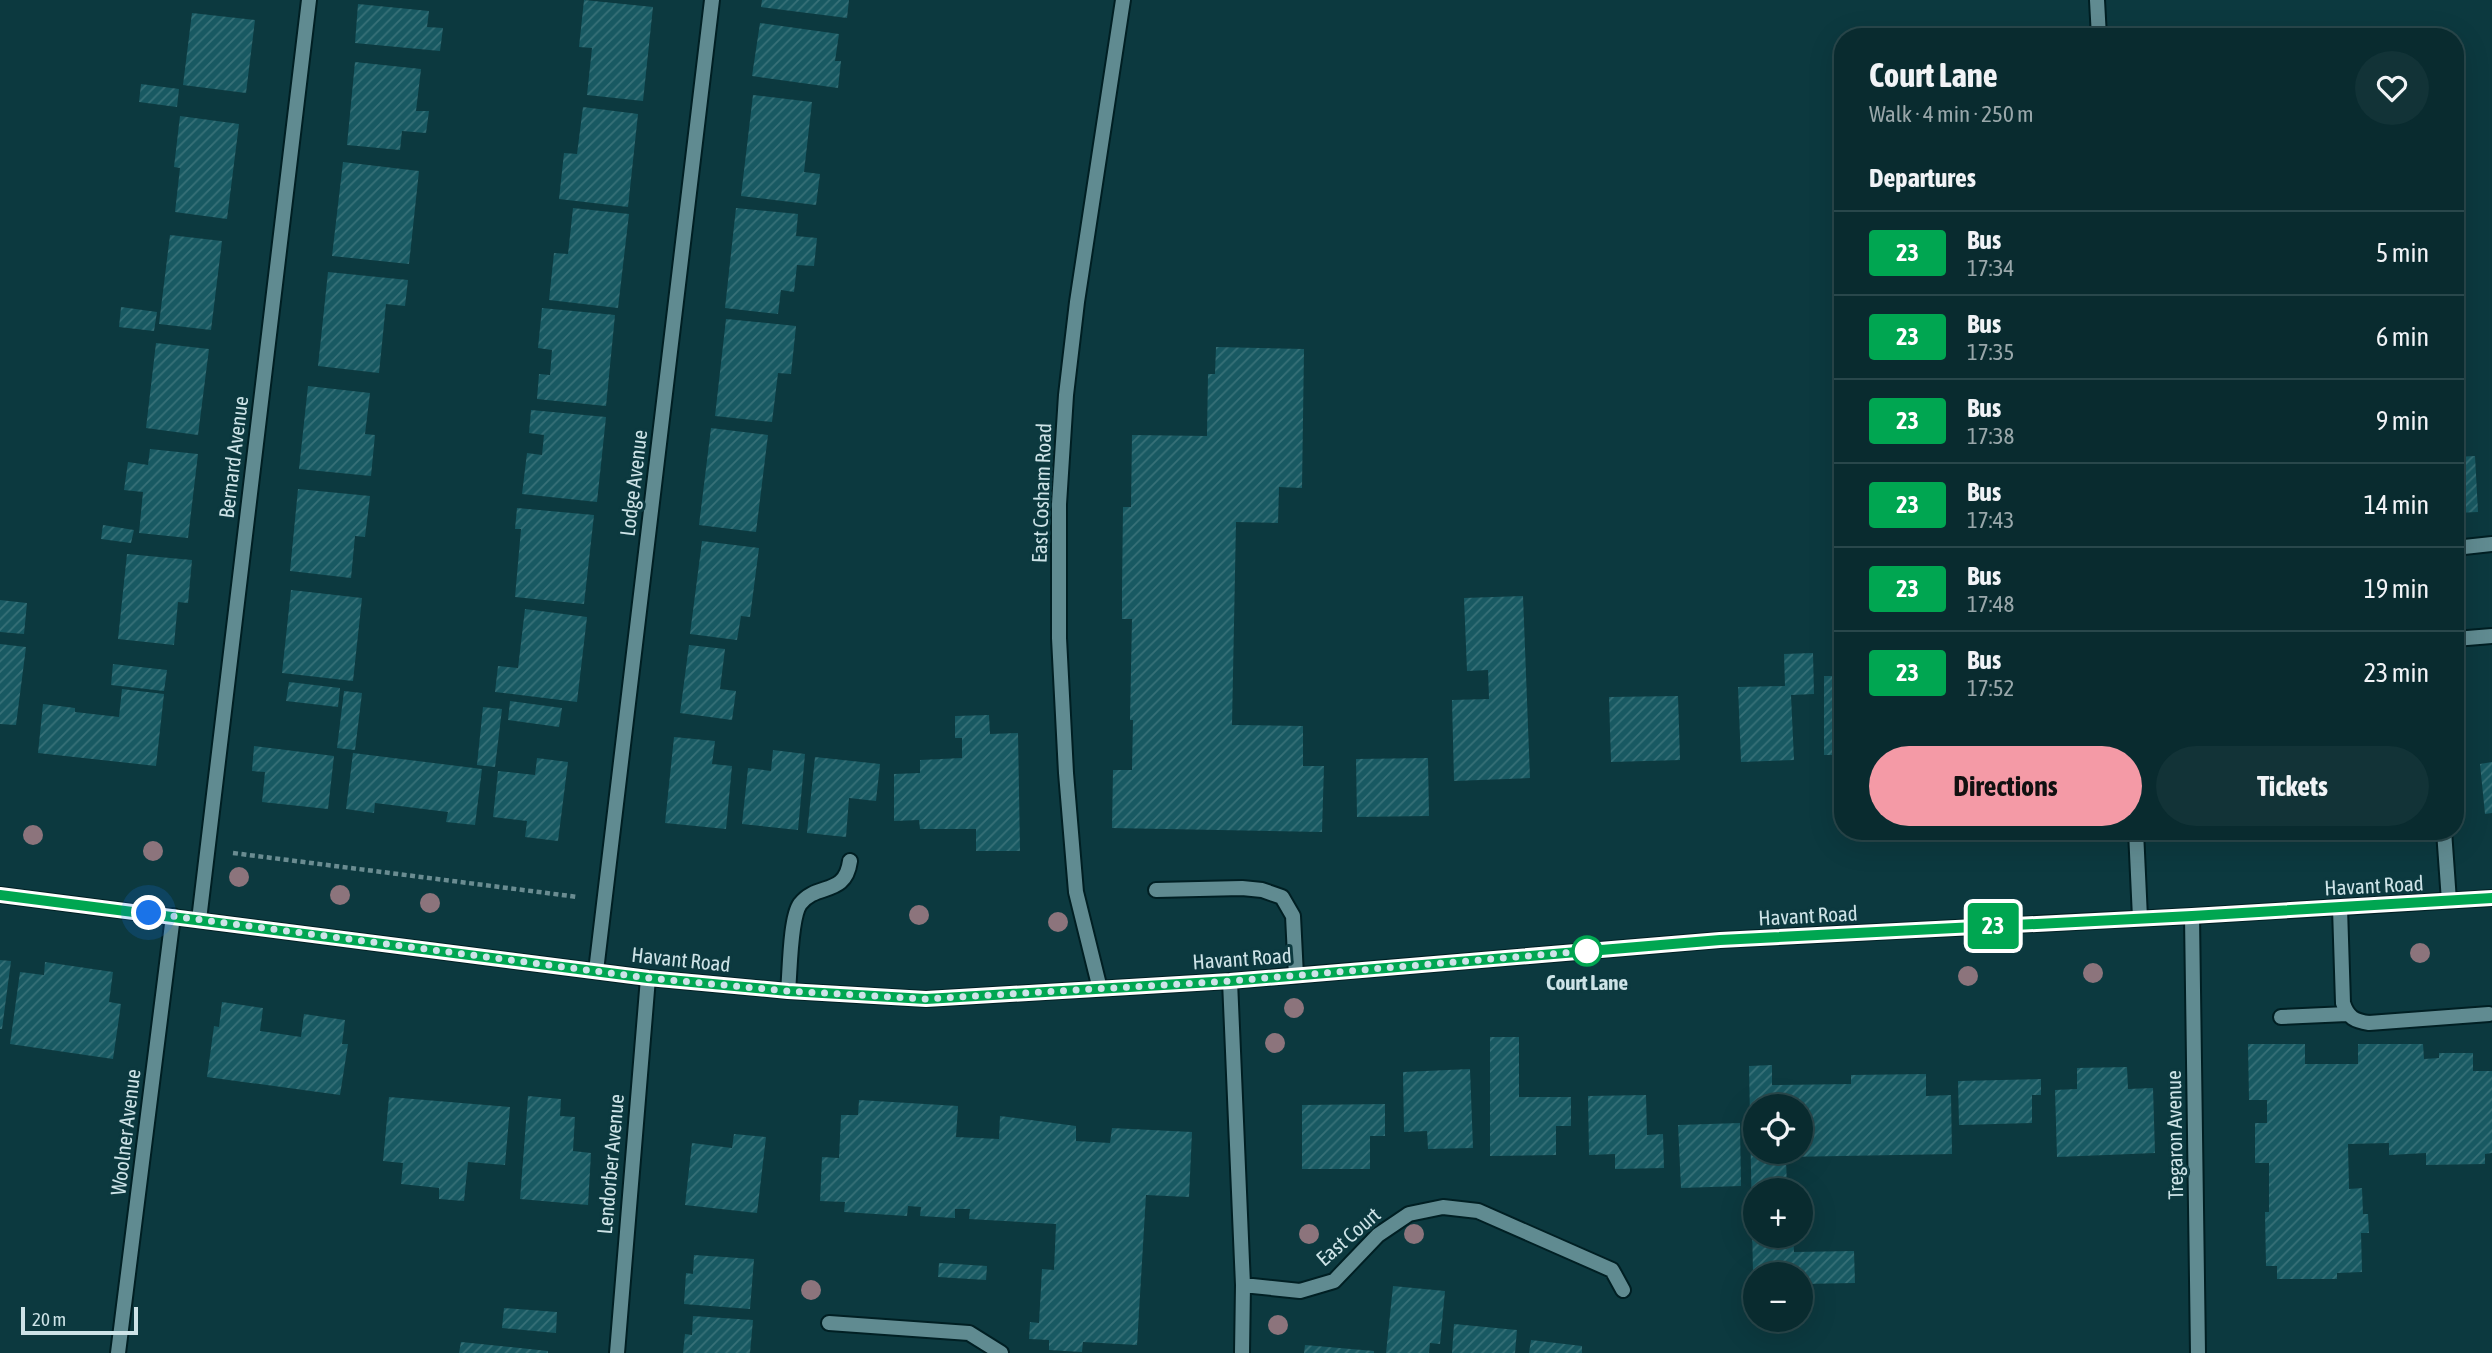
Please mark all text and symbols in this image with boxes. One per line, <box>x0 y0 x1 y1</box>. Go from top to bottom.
button: heart <box>2355 51 2429 125</box>
text: Court Lane <box>1869 56 1998 94</box>
text: Walk · 4 min · 250 m <box>1869 101 2033 127</box>
text: Departures <box>1869 163 1976 193</box>
text: Bus <box>1967 225 2001 255</box>
text: 5 min <box>2376 238 2429 268</box>
text: 23 <box>1896 239 1919 266</box>
text: 17:34 <box>1967 255 2014 281</box>
text: Bus <box>1967 309 2001 339</box>
text: 6 min <box>2376 322 2429 352</box>
text: 23 <box>1896 323 1919 350</box>
text: 17:35 <box>1967 339 2014 365</box>
text: Bus <box>1967 393 2001 423</box>
street label: Bernard Avenue <box>214 395 252 519</box>
text: 9 min <box>2376 406 2429 436</box>
text: 23 <box>1896 407 1919 434</box>
street label: East Cosham Road <box>1027 423 1055 563</box>
text: 17:38 <box>1967 423 2014 449</box>
street label: Lodge Avenue <box>615 428 651 538</box>
text: Bus <box>1967 477 2001 507</box>
text: 14 min <box>2364 490 2429 520</box>
text: 23 <box>1896 491 1919 518</box>
text: 17:43 <box>1967 507 2014 533</box>
text: Bus <box>1967 561 2001 591</box>
text: 19 min <box>2364 574 2429 604</box>
text: 23 <box>1896 575 1919 602</box>
text: 17:48 <box>1967 591 2014 617</box>
text: Bus <box>1967 645 2001 675</box>
text: 23 min <box>2364 658 2429 688</box>
text: 23 <box>1896 659 1919 686</box>
text: 17:52 <box>1967 675 2014 701</box>
button: Directions <box>1869 746 2142 826</box>
button: Tickets <box>2156 746 2429 826</box>
street label: Havant Road <box>2324 870 2424 900</box>
your location <box>131 895 166 930</box>
street label: Havant Road <box>1758 900 1858 930</box>
line badge: 23 <box>1962 903 2024 949</box>
text: 23 <box>1982 912 2004 939</box>
marker: Court Lane <box>1572 936 1602 966</box>
street label: Havant Road <box>630 942 732 976</box>
street label: Havant Road <box>1192 943 1292 973</box>
place label: Court Lane <box>1546 970 1628 994</box>
street label: Woolner Avenue <box>105 1068 145 1196</box>
street label: Tregaron Avenue <box>2161 1070 2187 1200</box>
street label: Lendorber Avenue <box>592 1093 628 1235</box>
map controls <box>1743 1094 1813 1332</box>
button: locate <box>1743 1094 1813 1164</box>
button: + <box>1743 1178 1813 1248</box>
street label: East Court <box>1311 1202 1385 1270</box>
button: − <box>1743 1262 1813 1332</box>
scale bar <box>21 1304 138 1336</box>
text: 20 m <box>32 1308 66 1330</box>

